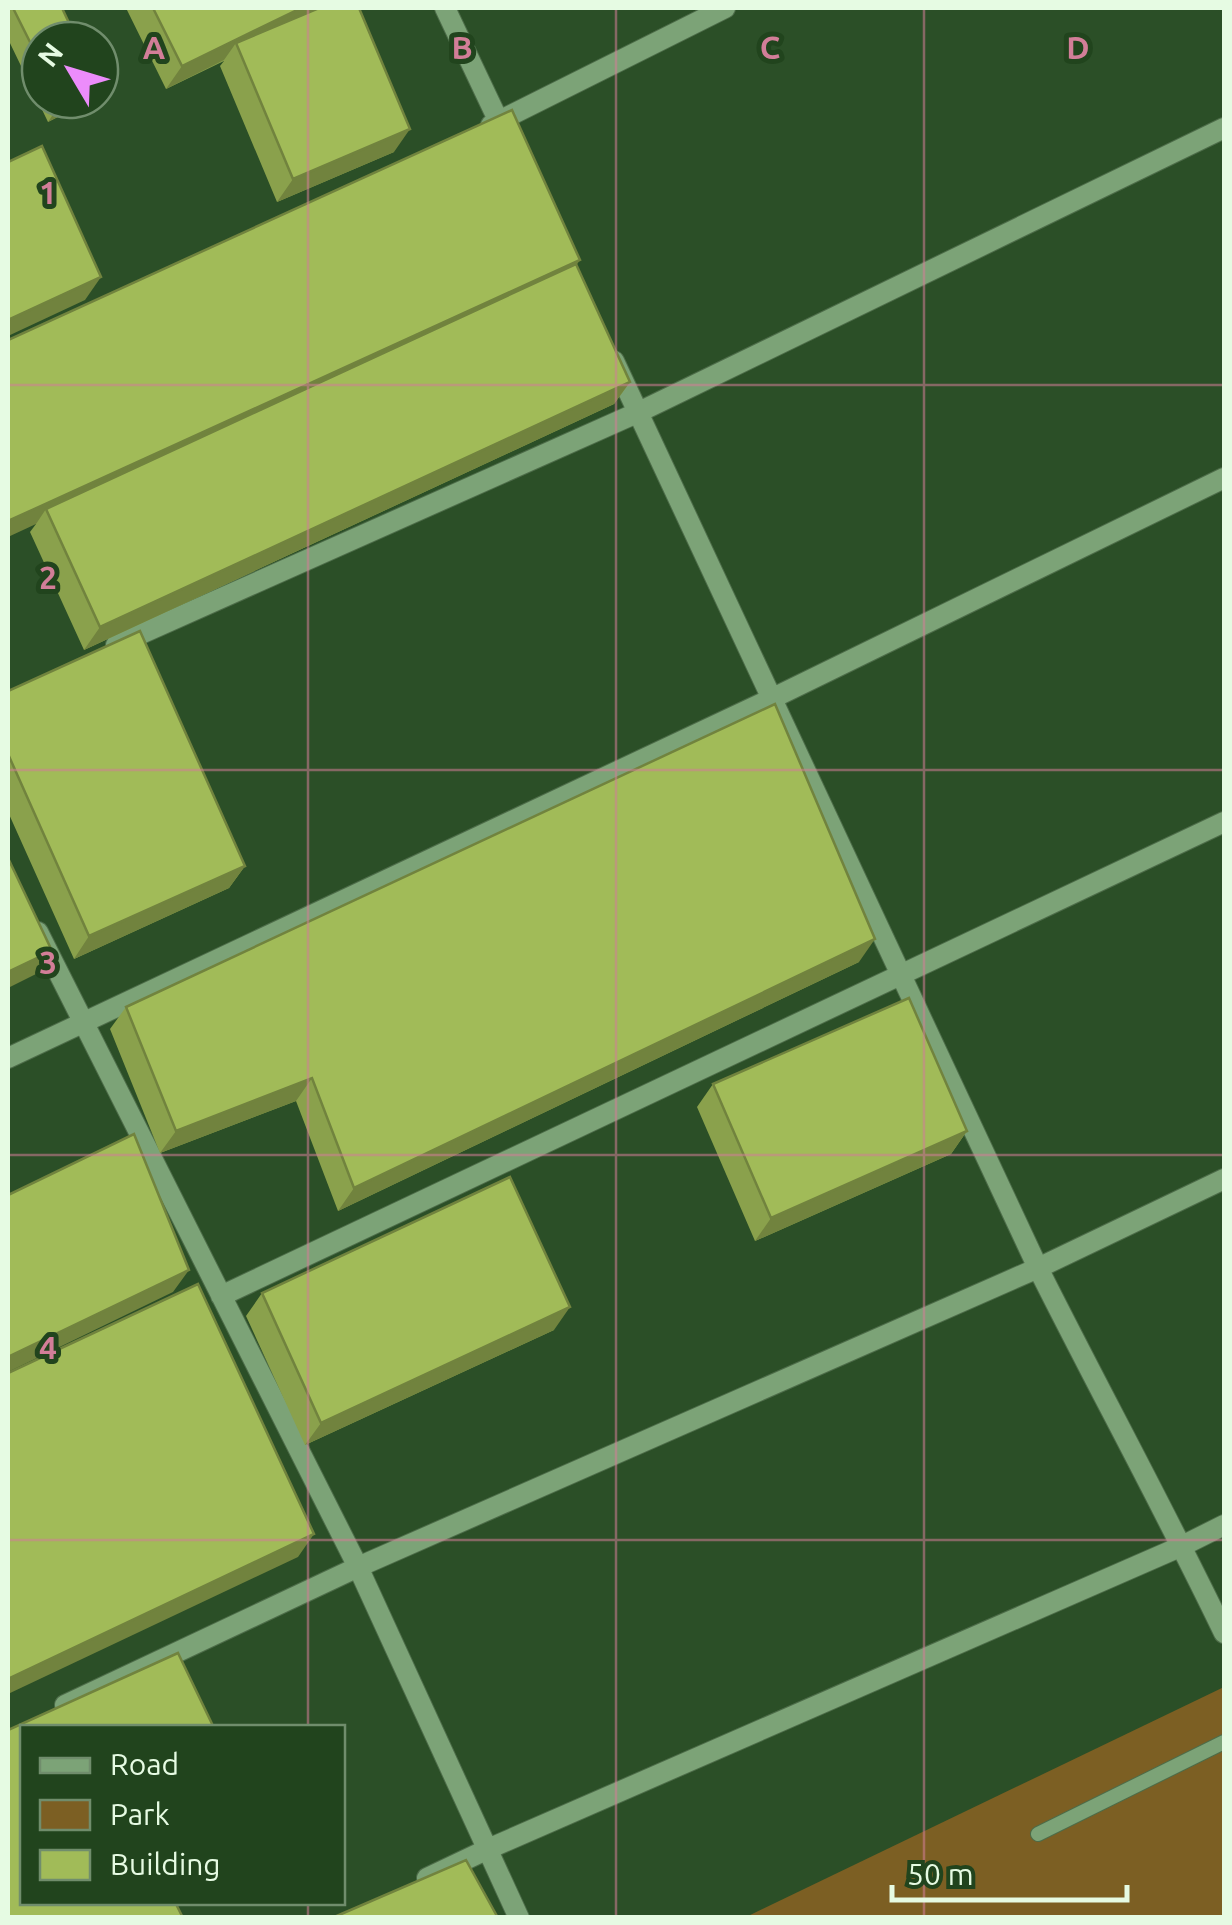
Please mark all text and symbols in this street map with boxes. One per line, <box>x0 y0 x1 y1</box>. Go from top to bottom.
north arrow <box>20 20 120 120</box>
text: A <box>143 29 166 65</box>
text: B <box>451 29 473 65</box>
text: C <box>760 29 780 65</box>
text: D <box>1066 29 1090 65</box>
text: N <box>31 37 69 72</box>
text: 1 <box>39 174 57 210</box>
text: 2 <box>39 559 57 595</box>
text: 3 <box>39 944 57 980</box>
text: 4 <box>39 1329 57 1365</box>
legend <box>20 1725 345 1905</box>
text: Road <box>110 1747 179 1781</box>
text: Park <box>110 1797 170 1831</box>
scale bar <box>892 1840 1127 1902</box>
text: Building <box>110 1847 221 1881</box>
text: 50 m <box>907 1857 974 1891</box>

